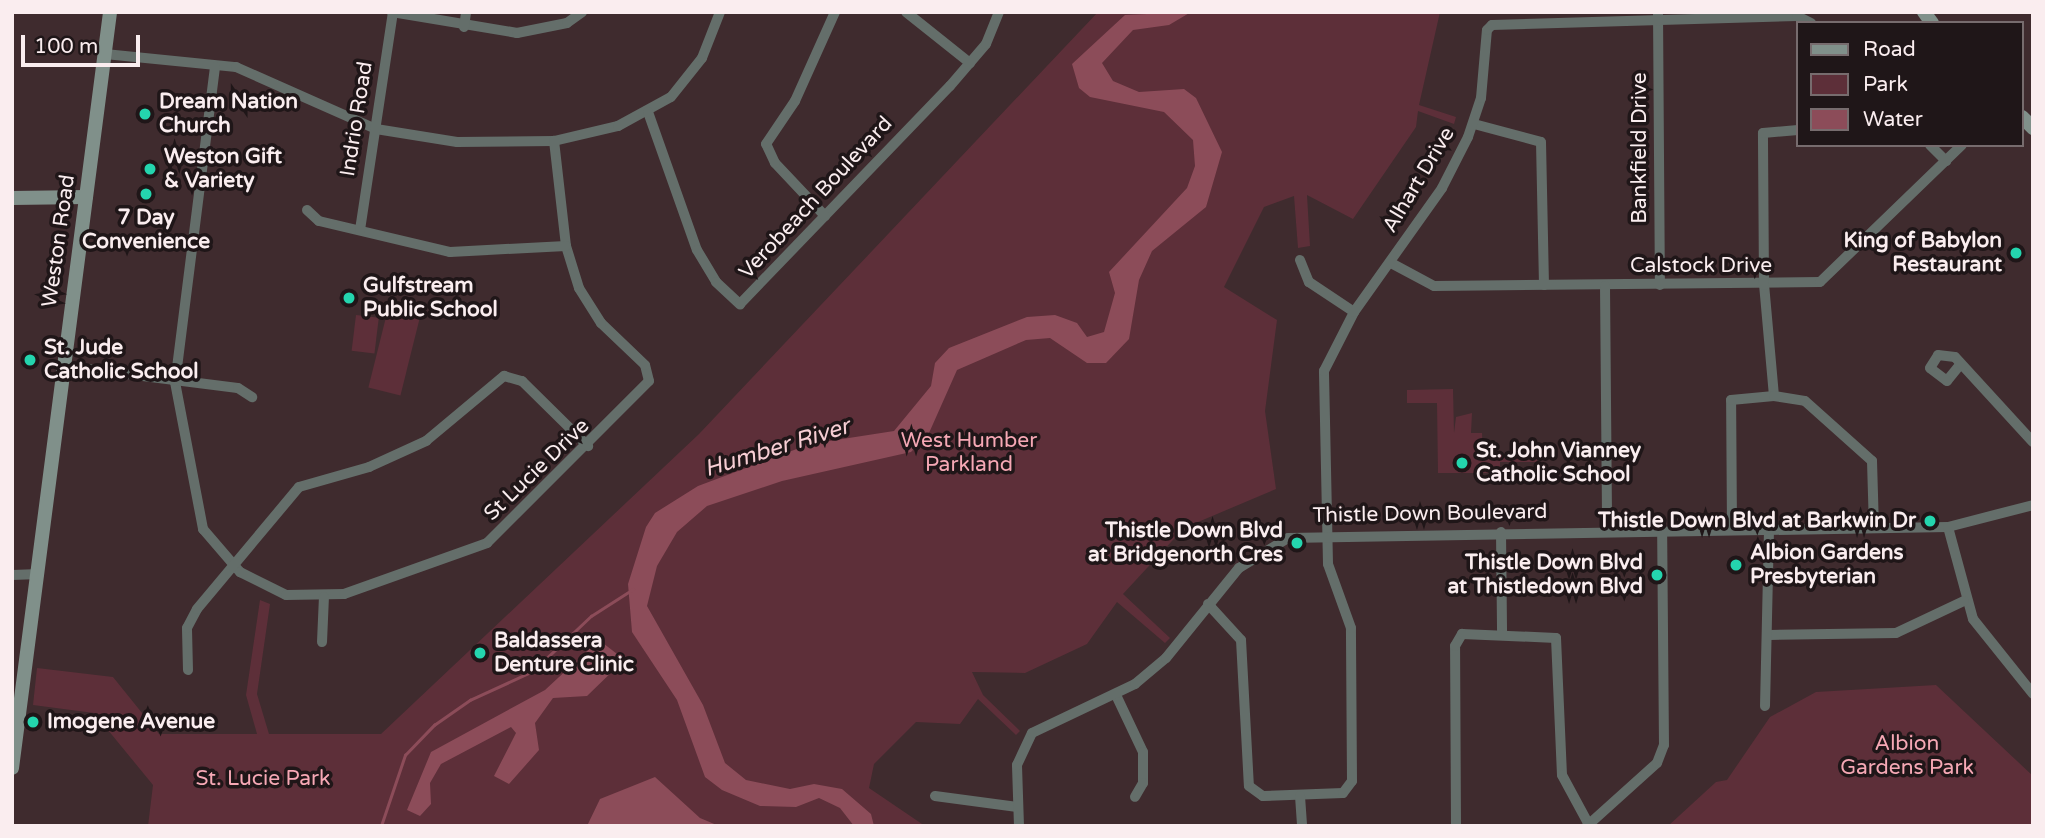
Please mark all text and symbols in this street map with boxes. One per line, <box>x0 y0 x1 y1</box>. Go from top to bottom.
scale bar <box>24 21 144 65</box>
legend <box>1797 21 2024 147</box>
text: 100 m <box>34 34 98 59</box>
text: Road <box>1863 37 1916 62</box>
street label: Indrio Road <box>335 60 379 178</box>
street label: Bankfield Drive <box>1627 72 1653 224</box>
text: Park <box>1863 72 1908 97</box>
place label: Dream Nation Church <box>159 89 298 139</box>
marker: Dream Nation Church <box>137 106 153 122</box>
text: Water <box>1863 107 1923 132</box>
street label: Verobeach Boulevard <box>734 112 898 284</box>
street label: Alhart Drive <box>1378 123 1460 237</box>
place label: Weston Gift & Variety <box>164 144 282 194</box>
marker: Weston Gift & Variety <box>142 161 158 177</box>
street label: Weston Road <box>37 173 81 309</box>
marker: 7 Day Convenience <box>138 186 154 202</box>
place label: 7 Day Convenience <box>82 205 210 255</box>
place label: King of Babylon Restaurant <box>1844 228 2002 278</box>
marker: King of Babylon Restaurant <box>2008 245 2024 261</box>
street label: Calstock Drive <box>1630 253 1772 279</box>
place label: Gulfstream Public School <box>363 273 498 323</box>
marker: Gulfstream Public School <box>341 290 357 306</box>
place label: St. Jude Catholic School <box>44 335 199 385</box>
marker: St. Jude Catholic School <box>22 352 38 368</box>
water label: Humber River <box>701 413 853 483</box>
street label: St Lucie Drive <box>479 414 595 526</box>
park label: West Humber Parkland <box>901 428 1037 478</box>
place label: St. John Vianney Catholic School <box>1476 438 1641 488</box>
marker: St. John Vianney Catholic School <box>1454 455 1470 471</box>
street label: Thistle Down Boulevard <box>1312 499 1548 529</box>
place label: Thistle Down Blvd at Barkwin Dr <box>1598 508 1916 534</box>
marker: Thistle Down Blvd at Barkwin Dr <box>1922 513 1938 529</box>
place label: Thistle Down Blvd at Bridgenorth Cres <box>1088 518 1283 568</box>
marker: Thistle Down Blvd at Bridgenorth Cres <box>1289 535 1305 551</box>
place label: Albion Gardens Presbyterian <box>1750 540 1904 590</box>
place label: Thistle Down Blvd at Thistledown Blvd <box>1448 550 1643 600</box>
marker: Albion Gardens Presbyterian <box>1728 557 1744 573</box>
marker: Thistle Down Blvd at Thistledown Blvd <box>1649 567 1665 583</box>
place label: Baldassera Denture Clinic <box>494 628 634 678</box>
marker: Baldassera Denture Clinic <box>472 645 488 661</box>
place label: Imogene Avenue <box>47 709 215 735</box>
marker: Imogene Avenue <box>25 714 41 730</box>
park label: Albion Gardens Park <box>1840 731 1974 781</box>
park label: St. Lucie Park <box>196 766 330 792</box>

